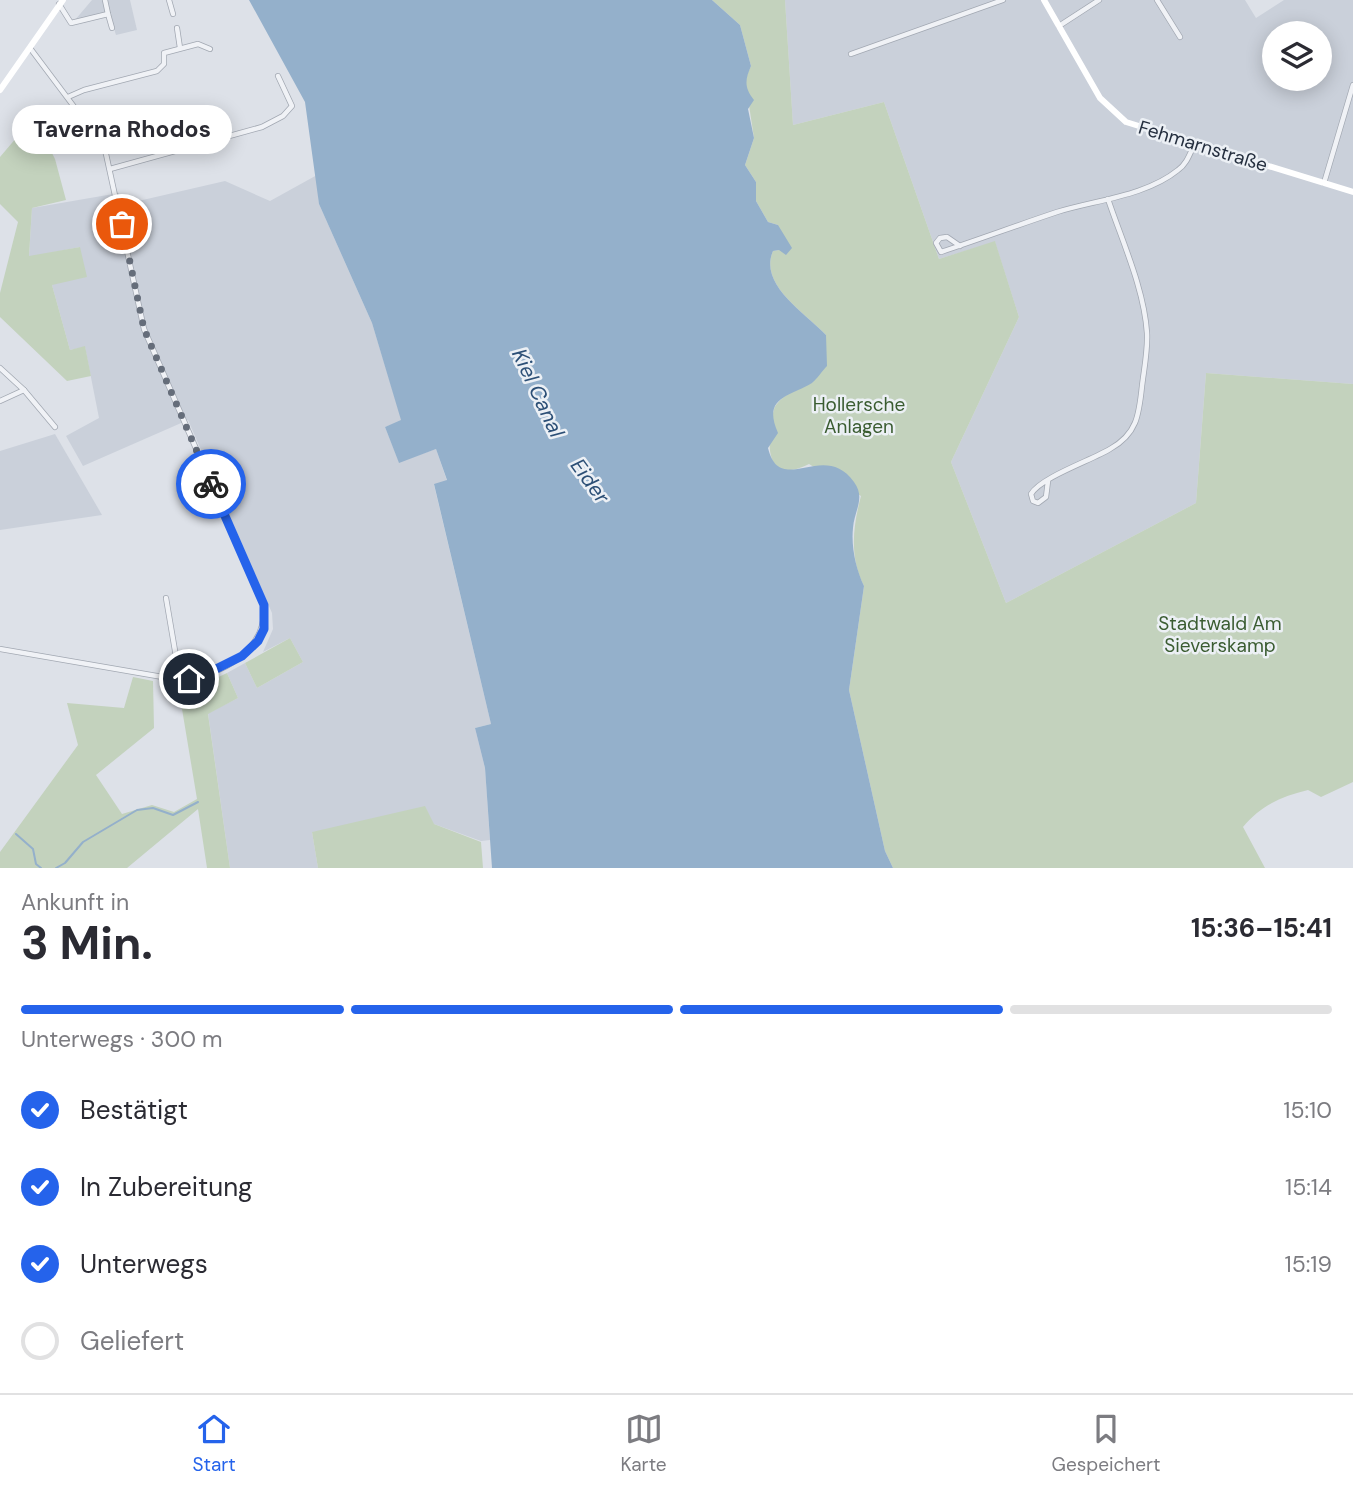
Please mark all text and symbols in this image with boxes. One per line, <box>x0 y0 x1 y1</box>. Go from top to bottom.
map controls <box>1262 21 1332 91</box>
button: layers <box>1262 21 1332 91</box>
callout: Taverna Rhodos <box>12 105 232 154</box>
text: Taverna Rhodos <box>33 114 211 144</box>
street label: Fehmarnstraße <box>1135 114 1271 178</box>
pin <box>92 194 152 254</box>
icon: bag <box>103 205 141 243</box>
water label: Kiel Canal <box>505 344 571 442</box>
park label: Hollersche Anlagen <box>813 392 905 439</box>
courier <box>176 449 246 519</box>
water label: Eider <box>564 453 617 510</box>
icon: bike <box>192 465 230 503</box>
park label: Stadtwald Am Sieverskamp <box>1158 611 1282 658</box>
pin <box>159 649 219 709</box>
icon: home <box>170 660 208 698</box>
text: Ankunft in <box>21 887 129 917</box>
text: 15:36–15:41 <box>1191 911 1332 945</box>
text: 3 Min. <box>21 913 153 973</box>
text: Unterwegs · 300 m <box>21 1024 222 1054</box>
icon: check <box>21 1091 59 1129</box>
text: Bestätigt <box>80 1093 188 1127</box>
text: 15:10 <box>1283 1095 1332 1125</box>
icon: check <box>21 1168 59 1206</box>
text: In Zubereitung <box>80 1170 253 1204</box>
text: 15:14 <box>1285 1172 1332 1202</box>
icon: check <box>21 1245 59 1283</box>
text: Unterwegs <box>80 1247 208 1281</box>
text: 15:19 <box>1285 1249 1332 1279</box>
text: Geliefert <box>80 1324 184 1358</box>
tab: Start <box>192 1410 236 1477</box>
tab: Karte <box>621 1410 667 1477</box>
tab: Gespeichert <box>1052 1410 1161 1477</box>

